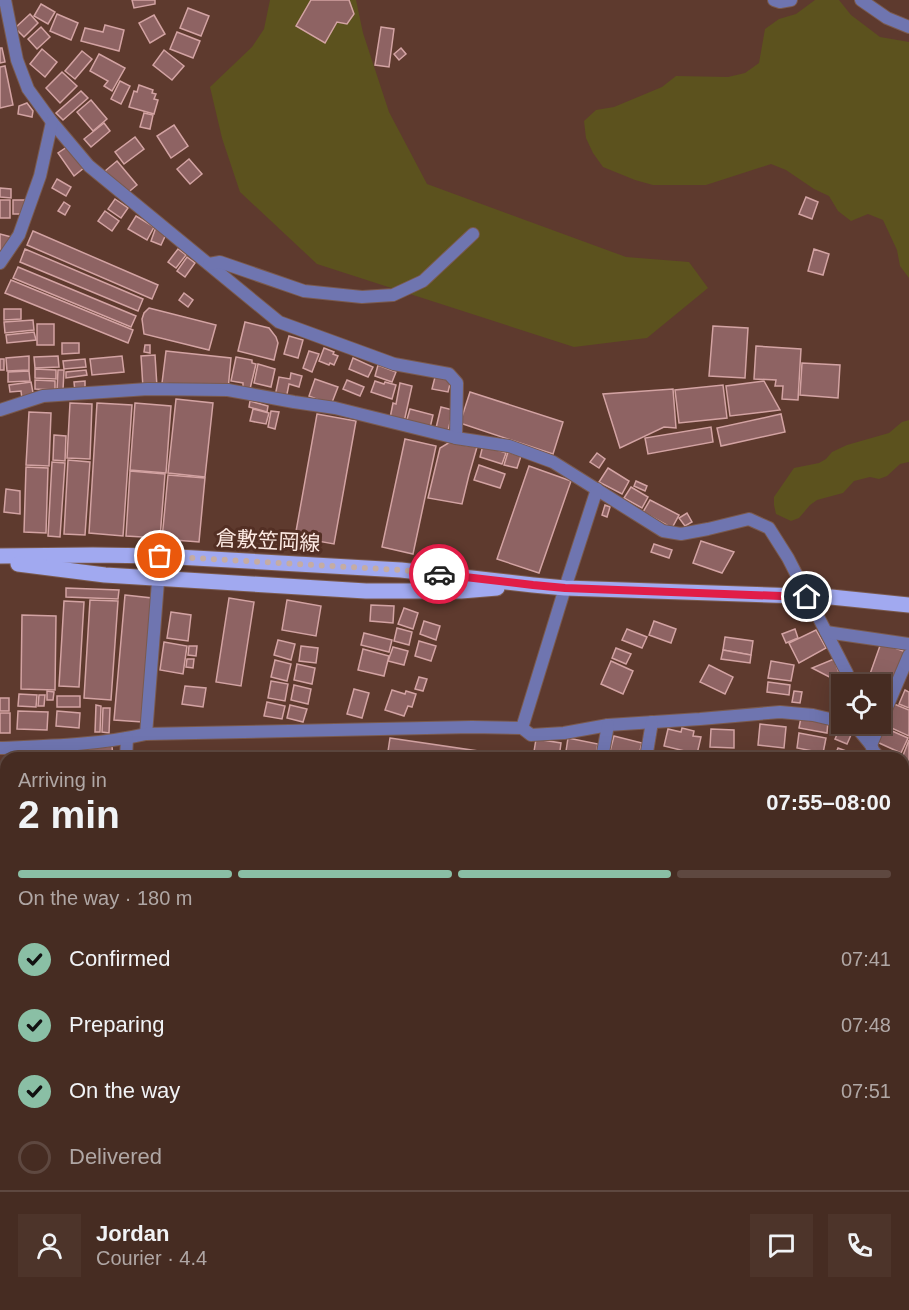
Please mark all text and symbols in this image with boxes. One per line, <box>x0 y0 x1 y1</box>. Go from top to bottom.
street label: 倉敷笠岡線 <box>215 526 321 555</box>
pin <box>134 530 185 581</box>
icon: bag <box>143 539 176 572</box>
courier <box>409 544 469 604</box>
icon: car <box>423 558 456 591</box>
pin <box>781 571 832 622</box>
icon: home <box>790 580 823 613</box>
map controls <box>831 674 891 734</box>
button: locate <box>831 674 891 734</box>
text: Arriving in <box>18 769 107 791</box>
text: 07:55–08:00 <box>766 790 891 815</box>
text: 2 min <box>18 793 120 836</box>
text: On the way · 180 m <box>18 887 193 909</box>
icon: check <box>18 943 51 976</box>
text: Confirmed <box>69 946 170 971</box>
text: 07:41 <box>841 948 891 970</box>
icon: check <box>18 1009 51 1042</box>
text: Preparing <box>69 1012 164 1037</box>
text: 07:48 <box>841 1014 891 1036</box>
icon: check <box>18 1075 51 1108</box>
text: On the way <box>69 1078 180 1103</box>
text: 07:51 <box>841 1080 891 1102</box>
text: Delivered <box>69 1144 162 1169</box>
button: person <box>18 1214 81 1277</box>
button: chat <box>750 1214 813 1277</box>
button: phone <box>828 1214 891 1277</box>
text: Jordan <box>96 1221 169 1246</box>
text: Courier · 4.4 <box>96 1247 207 1269</box>

